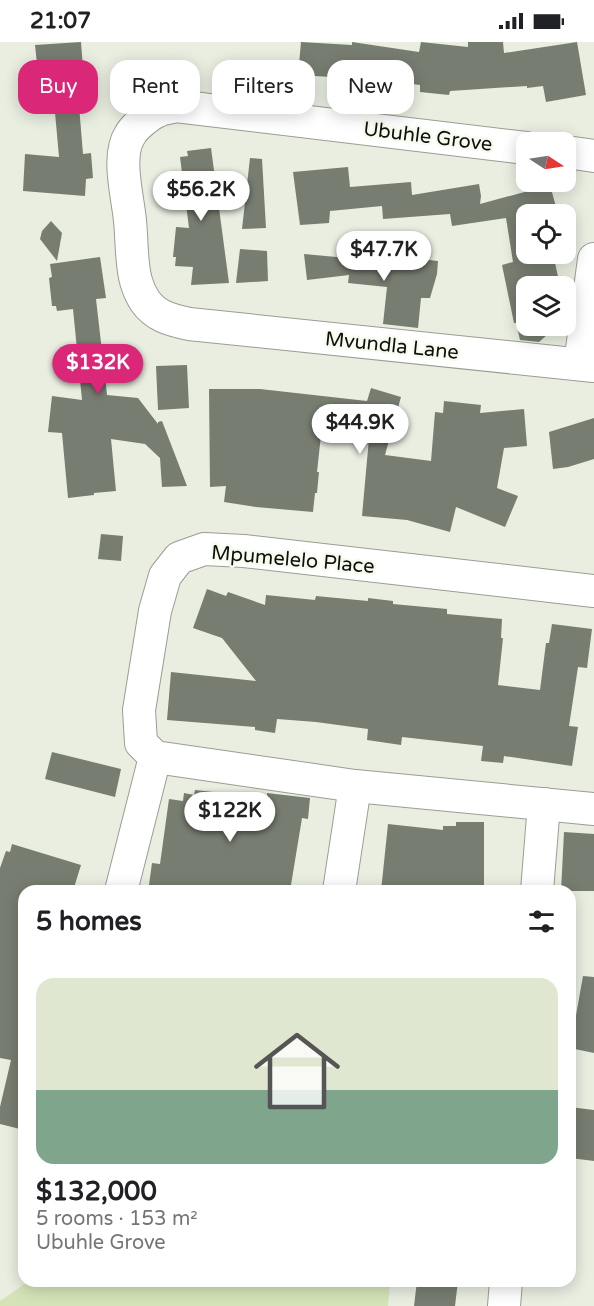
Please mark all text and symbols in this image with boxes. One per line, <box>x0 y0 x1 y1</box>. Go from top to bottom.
text: 21:07 <box>30 8 91 34</box>
chip: Buy <box>18 60 98 114</box>
chip: Rent <box>110 60 200 114</box>
chip: Filters <box>212 60 315 114</box>
chip: New <box>327 60 414 114</box>
street label: Ubuhle Grove <box>362 117 494 157</box>
north arrow <box>516 132 576 192</box>
map controls <box>516 132 576 336</box>
pin: $56.2K <box>152 171 250 222</box>
text: $56.2K <box>167 178 235 202</box>
button: locate <box>516 204 576 264</box>
pin: $47.7K <box>335 231 433 282</box>
text: $47.7K <box>350 238 418 262</box>
button: layers <box>516 276 576 336</box>
street label: Mvundla Lane <box>324 327 460 365</box>
pin: $132K <box>56 344 140 395</box>
text: $132K <box>66 351 130 375</box>
pin: $44.9K <box>311 404 409 455</box>
text: $44.9K <box>326 411 394 435</box>
street label: Mpumelelo Place <box>210 541 375 579</box>
pin: $122K <box>188 792 272 843</box>
text: $122K <box>198 799 262 823</box>
icon: filters <box>525 905 558 938</box>
text: 5 homes <box>36 906 142 937</box>
icon: home <box>243 1017 351 1125</box>
text: $132,000 <box>36 1176 157 1207</box>
text: 5 rooms · 153 m² <box>36 1207 198 1231</box>
text: Ubuhle Grove <box>36 1231 166 1255</box>

